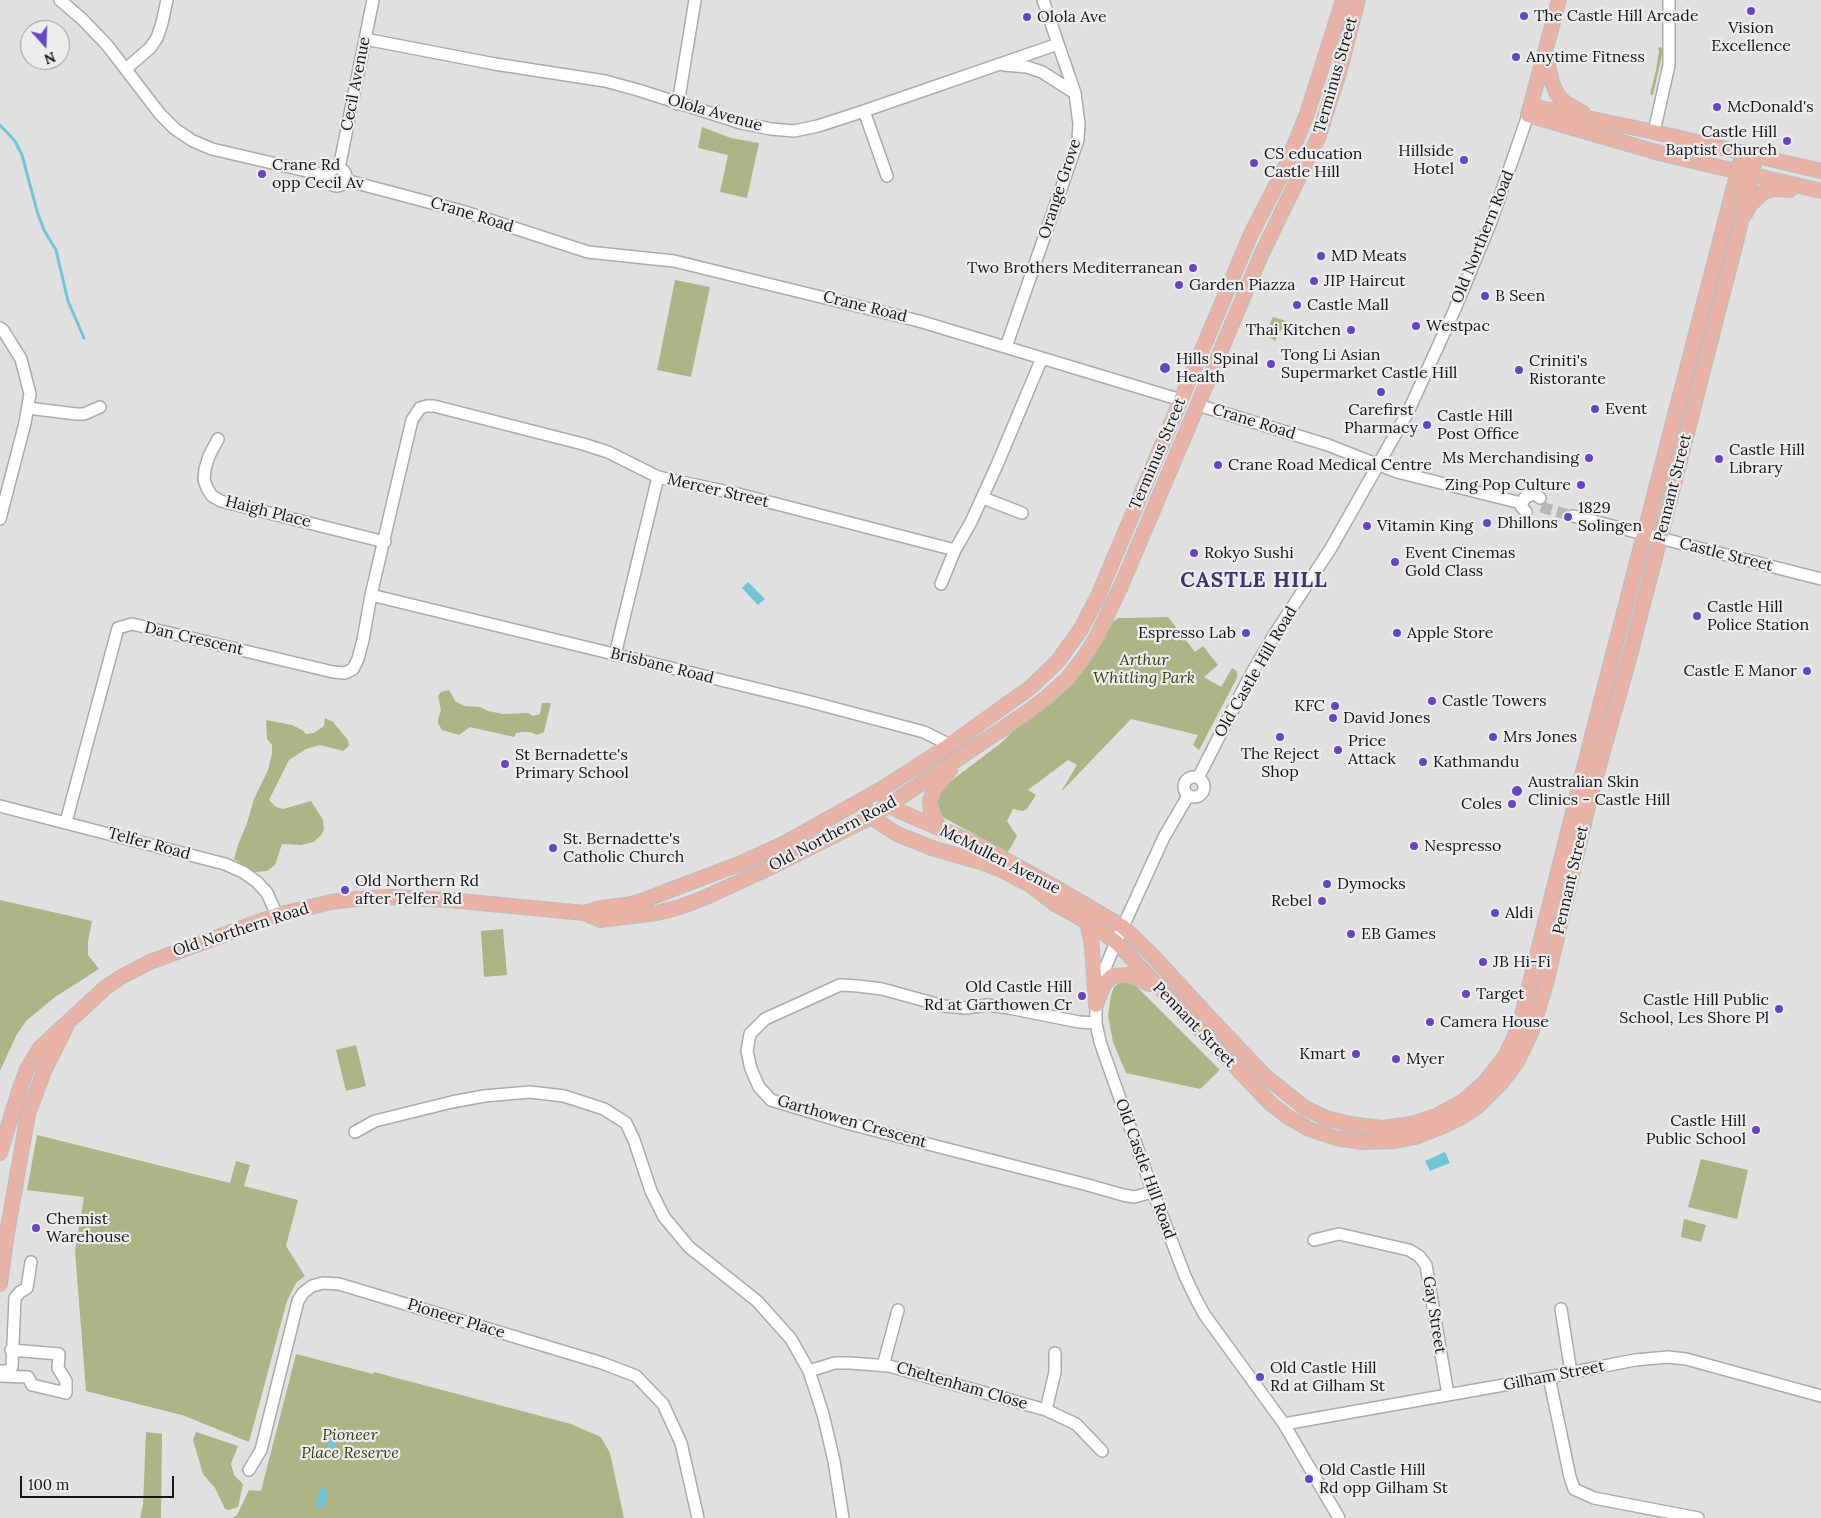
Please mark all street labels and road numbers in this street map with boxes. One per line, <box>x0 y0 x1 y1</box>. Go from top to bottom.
street label: Terminus Street <box>1310 15 1362 135</box>
street label: Cecil Avenue <box>337 35 375 133</box>
street label: Olola Avenue <box>665 90 765 136</box>
street label: Orange Grove <box>1035 137 1085 241</box>
street label: Old Northern Road <box>1448 168 1518 306</box>
street label: Crane Road <box>428 193 516 237</box>
street label: Crane Road <box>821 287 909 327</box>
street label: Terminus Street <box>1126 395 1190 513</box>
street label: Crane Road <box>1210 400 1298 444</box>
street label: Pennant Street <box>1650 432 1696 544</box>
street label: Mercer Street <box>665 470 771 512</box>
street label: Haigh Place <box>223 492 313 532</box>
street label: Castle Street <box>1677 534 1775 576</box>
street label: Old Castle Hill Road <box>1211 603 1301 741</box>
street label: Dan Crescent <box>143 618 245 660</box>
street label: Brisbane Road <box>608 644 716 688</box>
street label: Old Northern Road <box>766 792 900 876</box>
street label: McMullen Avenue <box>937 821 1063 899</box>
street label: Telfer Road <box>106 824 192 864</box>
street label: Pennant Street <box>1549 824 1593 936</box>
street label: Old Northern Road <box>171 899 311 961</box>
street label: Pennant Street <box>1148 978 1240 1072</box>
street label: Garthowen Crescent <box>775 1091 929 1153</box>
street label: Old Castle Hill Road <box>1111 1096 1179 1242</box>
street label: Gay Street <box>1418 1275 1450 1355</box>
street label: Pioneer Place <box>405 1295 507 1343</box>
street label: Gilham Street <box>1502 1357 1606 1395</box>
street label: Cheltenham Close <box>894 1358 1030 1414</box>

